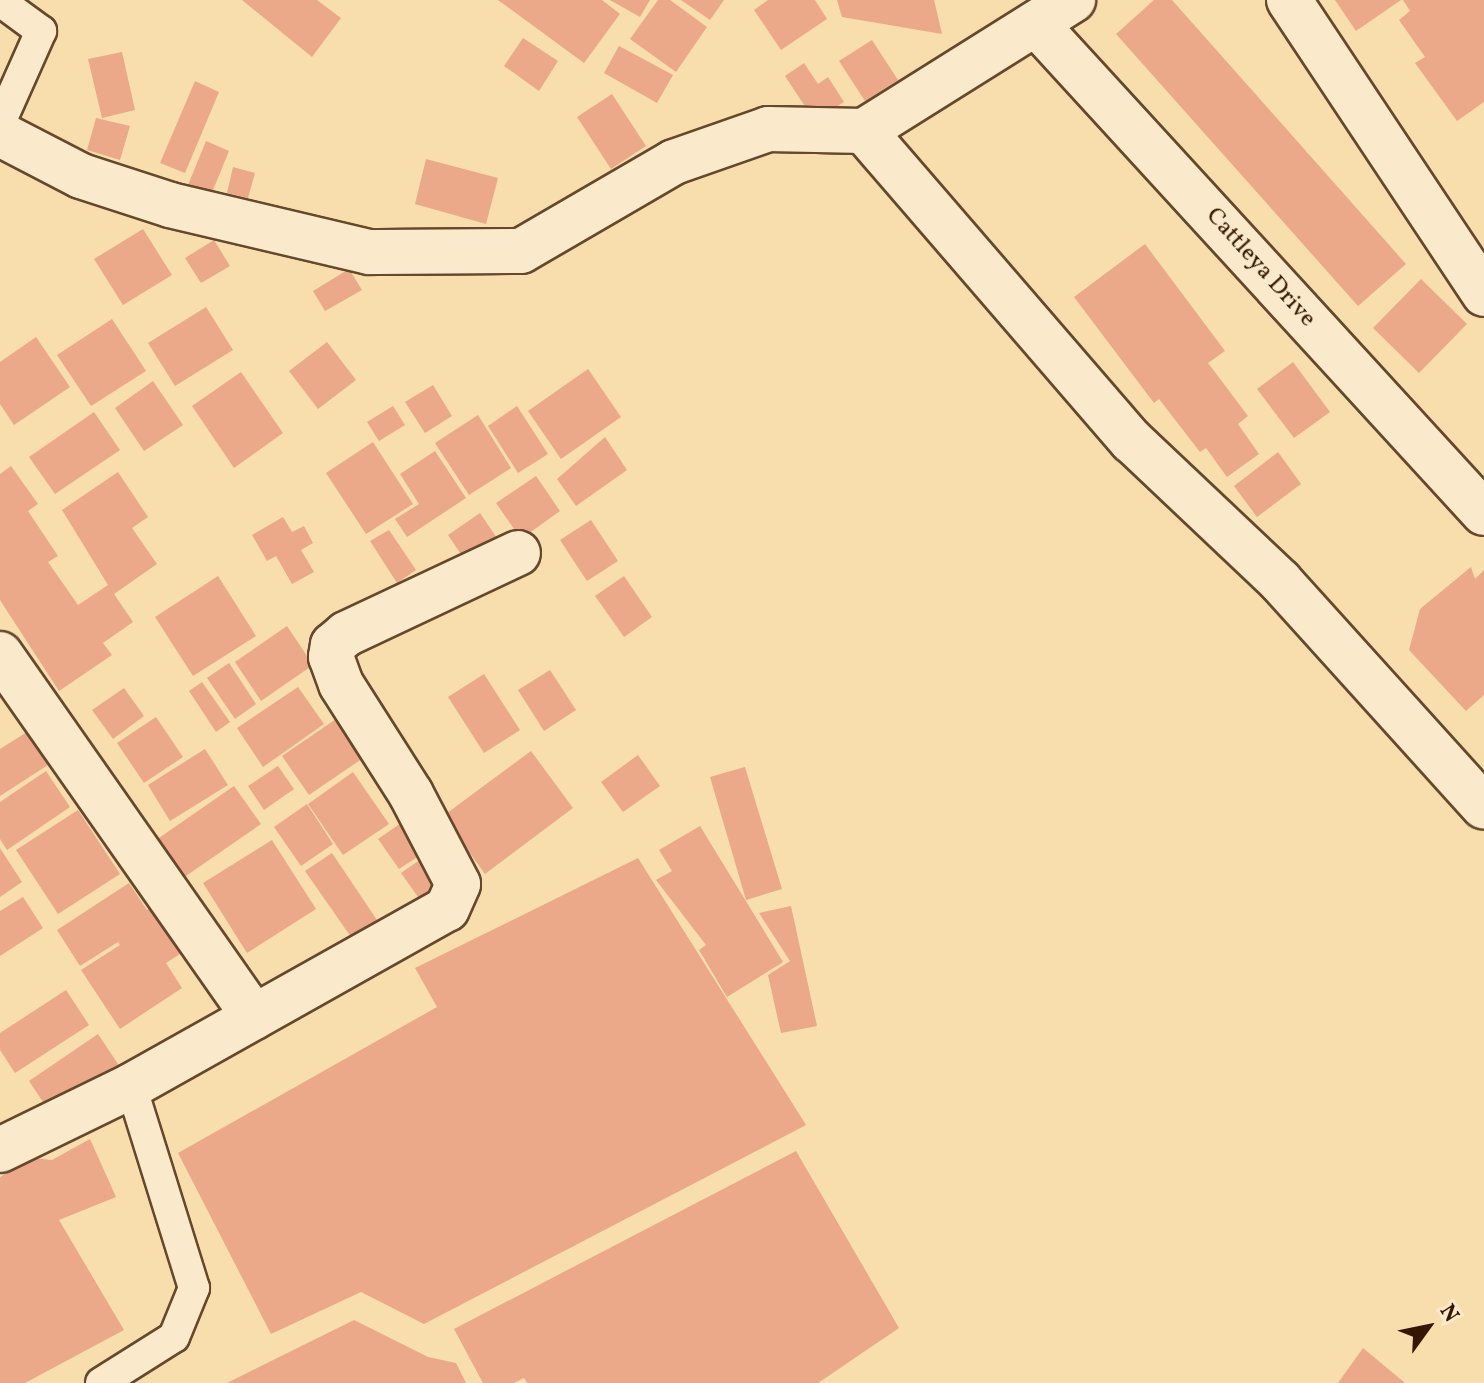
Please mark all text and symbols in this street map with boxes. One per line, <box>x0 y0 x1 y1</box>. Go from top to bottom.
street label: Cattleya Drive <box>1199 202 1321 334</box>
north arrow <box>1388 1287 1468 1367</box>
text: N <box>1431 1299 1466 1329</box>

